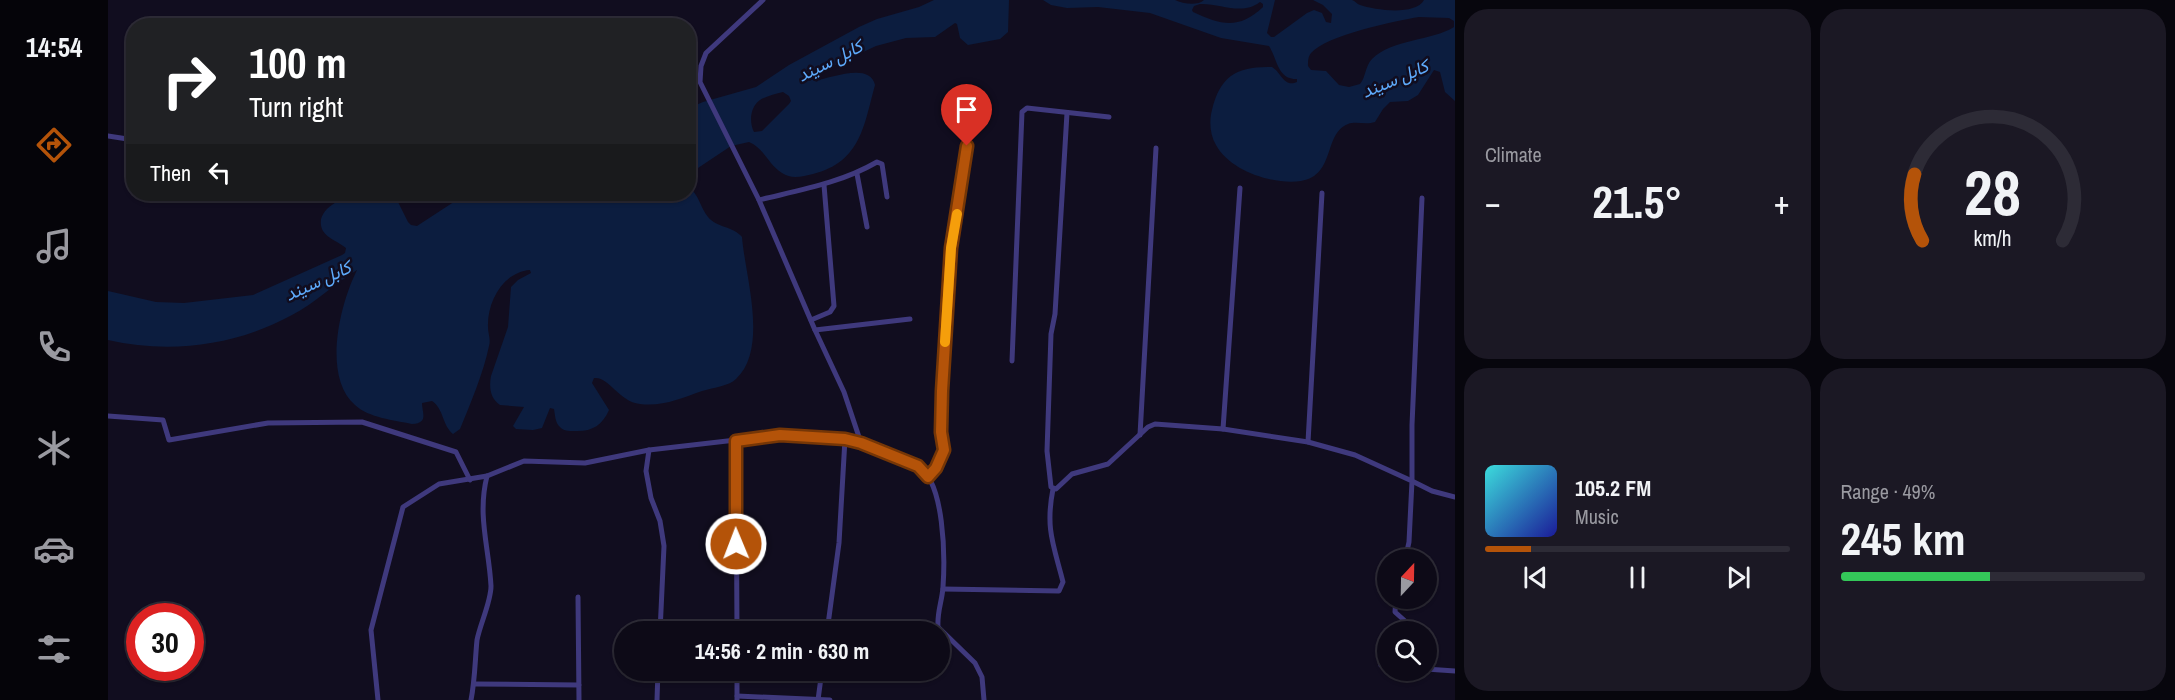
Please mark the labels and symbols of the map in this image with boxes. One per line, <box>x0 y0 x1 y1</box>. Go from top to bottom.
water label: کابل سيند <box>793 32 870 88</box>
water label: کابل سيند <box>1357 52 1435 104</box>
pin <box>941 84 992 146</box>
water label: کابل سيند <box>281 253 358 307</box>
position arrow <box>704 512 768 576</box>
north arrow <box>1377 549 1437 609</box>
speed limit sign: 30 <box>126 603 204 681</box>

